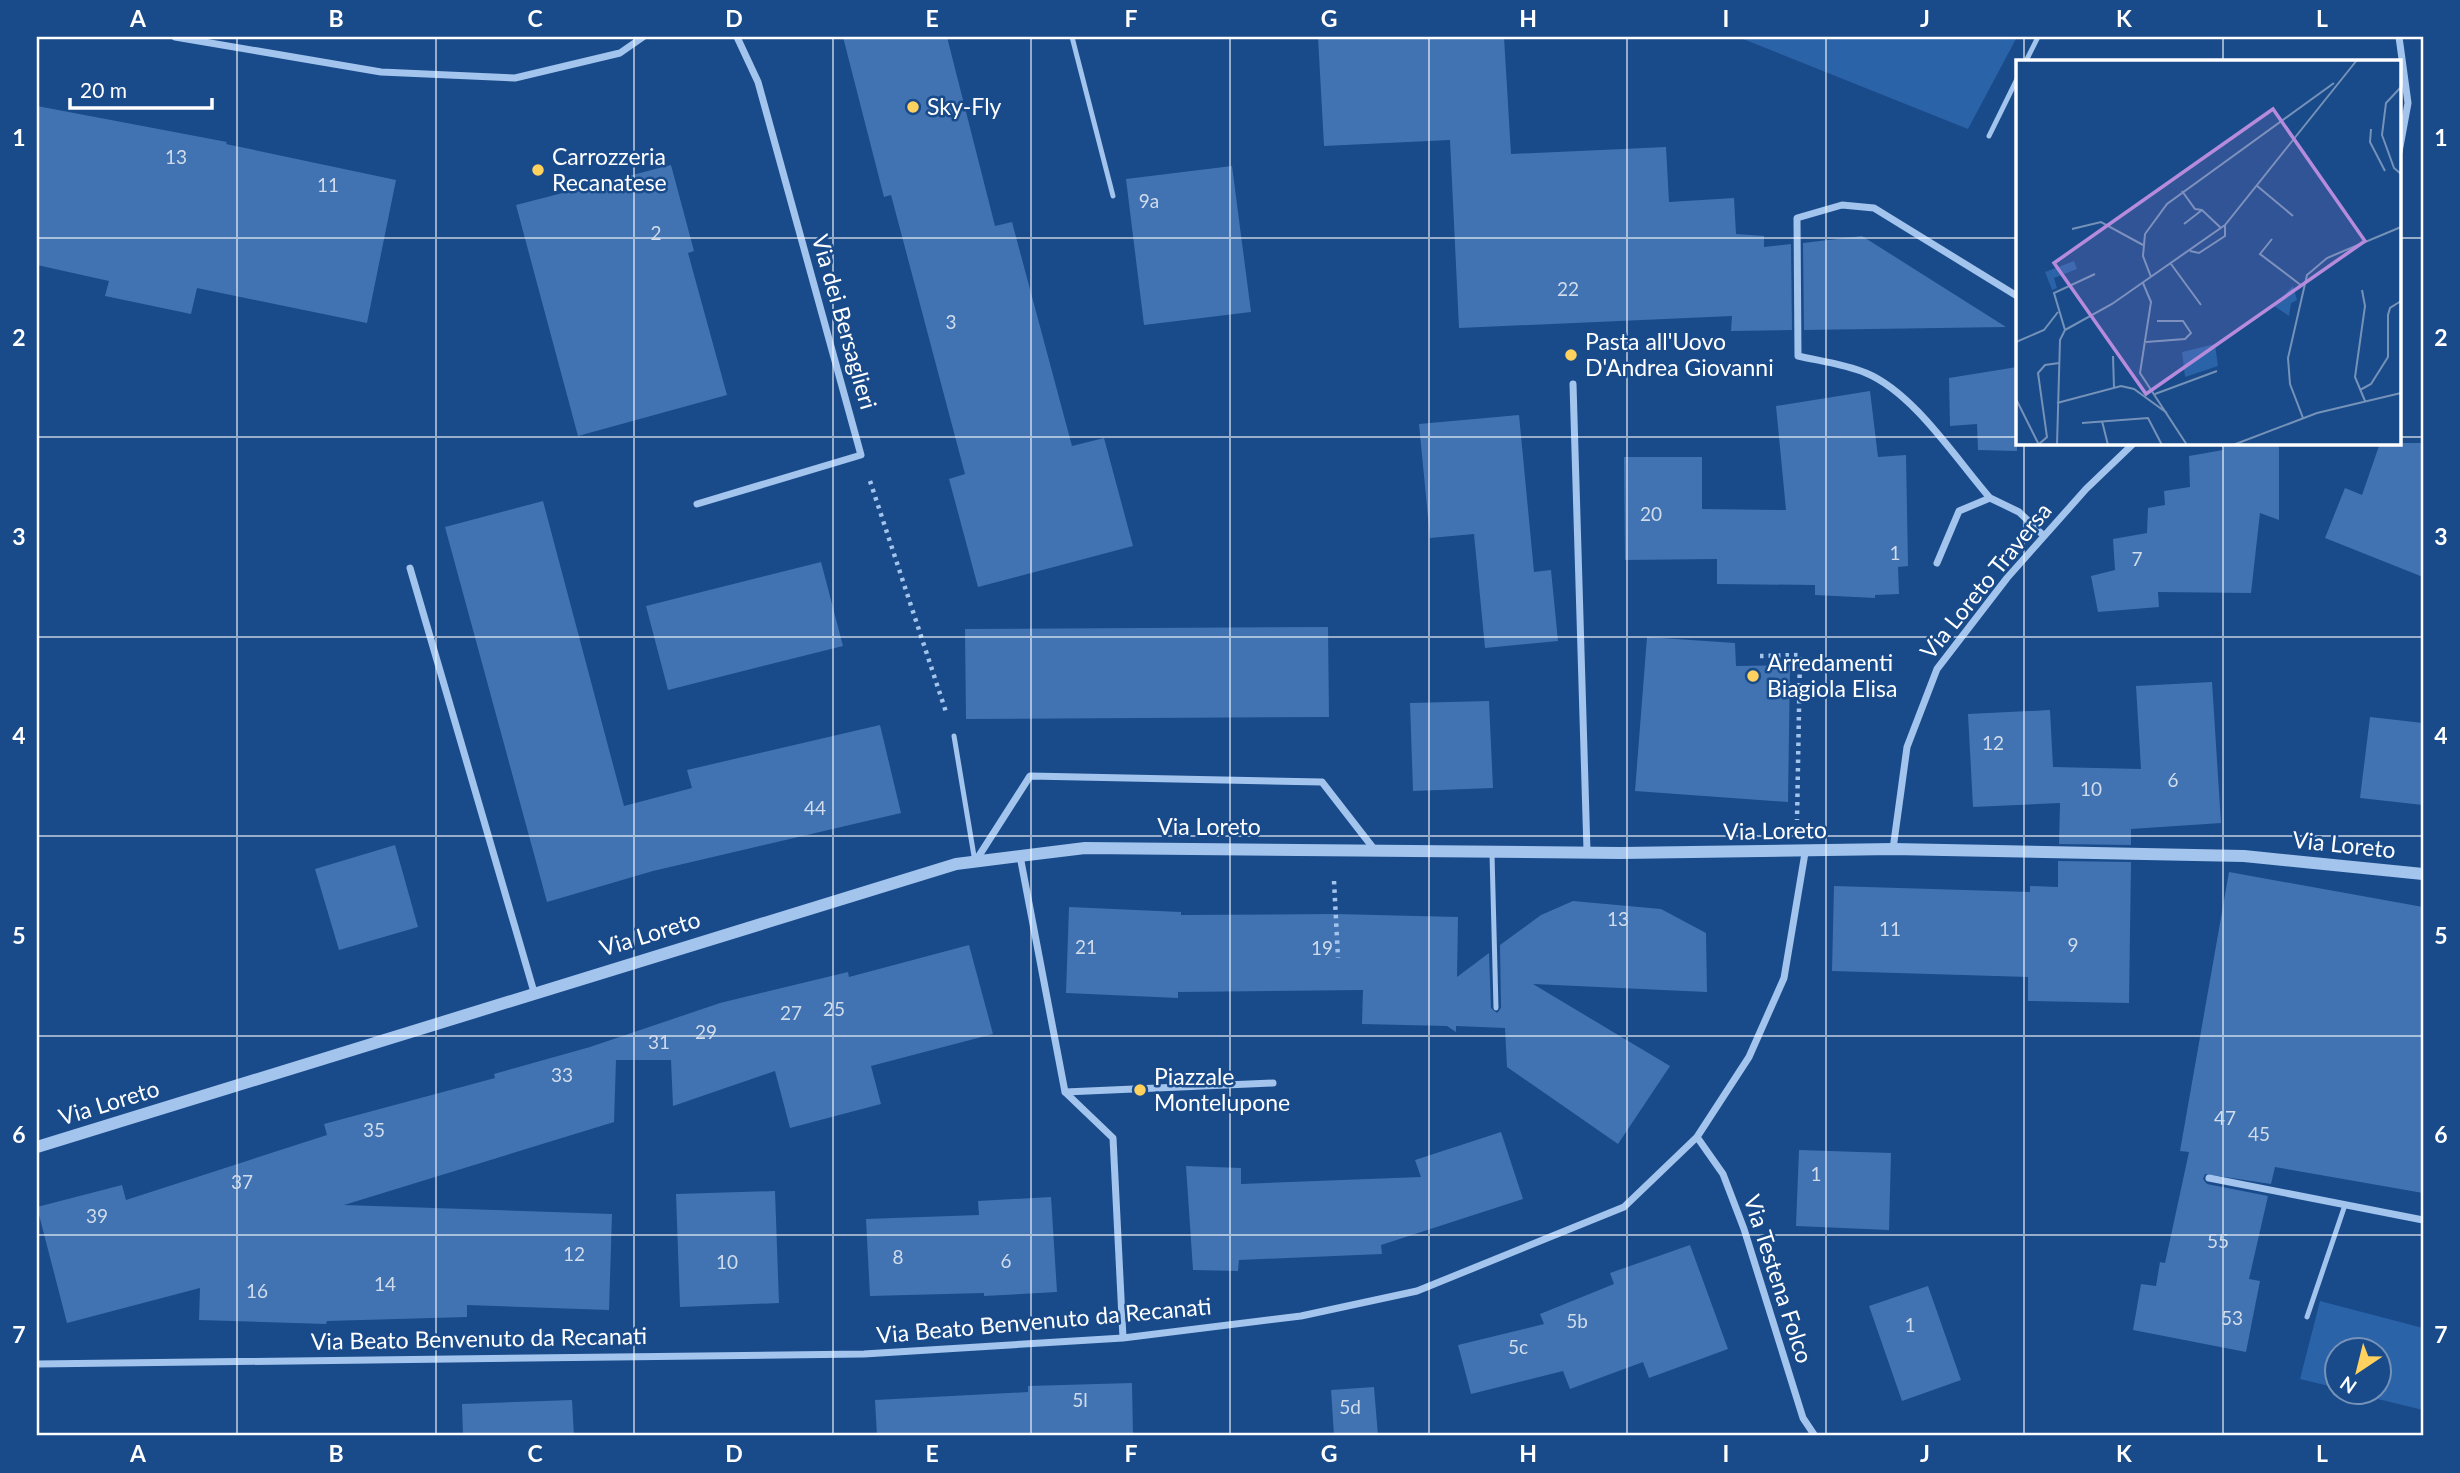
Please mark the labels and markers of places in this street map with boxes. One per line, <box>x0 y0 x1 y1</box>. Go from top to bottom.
place label: Sky-Fly <box>927 92 1002 120</box>
marker: Sky-Fly <box>905 99 921 115</box>
place label: Carrozzeria Recanatese <box>552 142 667 196</box>
marker: Carrozzeria Recanatese <box>530 162 546 178</box>
place label: Pasta all'Uovo D'Andrea Giovanni <box>1585 327 1774 381</box>
marker: Pasta all'Uovo D'Andrea Giovanni <box>1563 347 1579 363</box>
place label: Arredamenti Biagiola Elisa <box>1767 648 1897 702</box>
marker: Arredamenti Biagiola Elisa <box>1745 668 1761 684</box>
place label: Piazzale Montelupone <box>1154 1062 1290 1116</box>
marker: Piazzale Montelupone <box>1132 1082 1148 1098</box>

